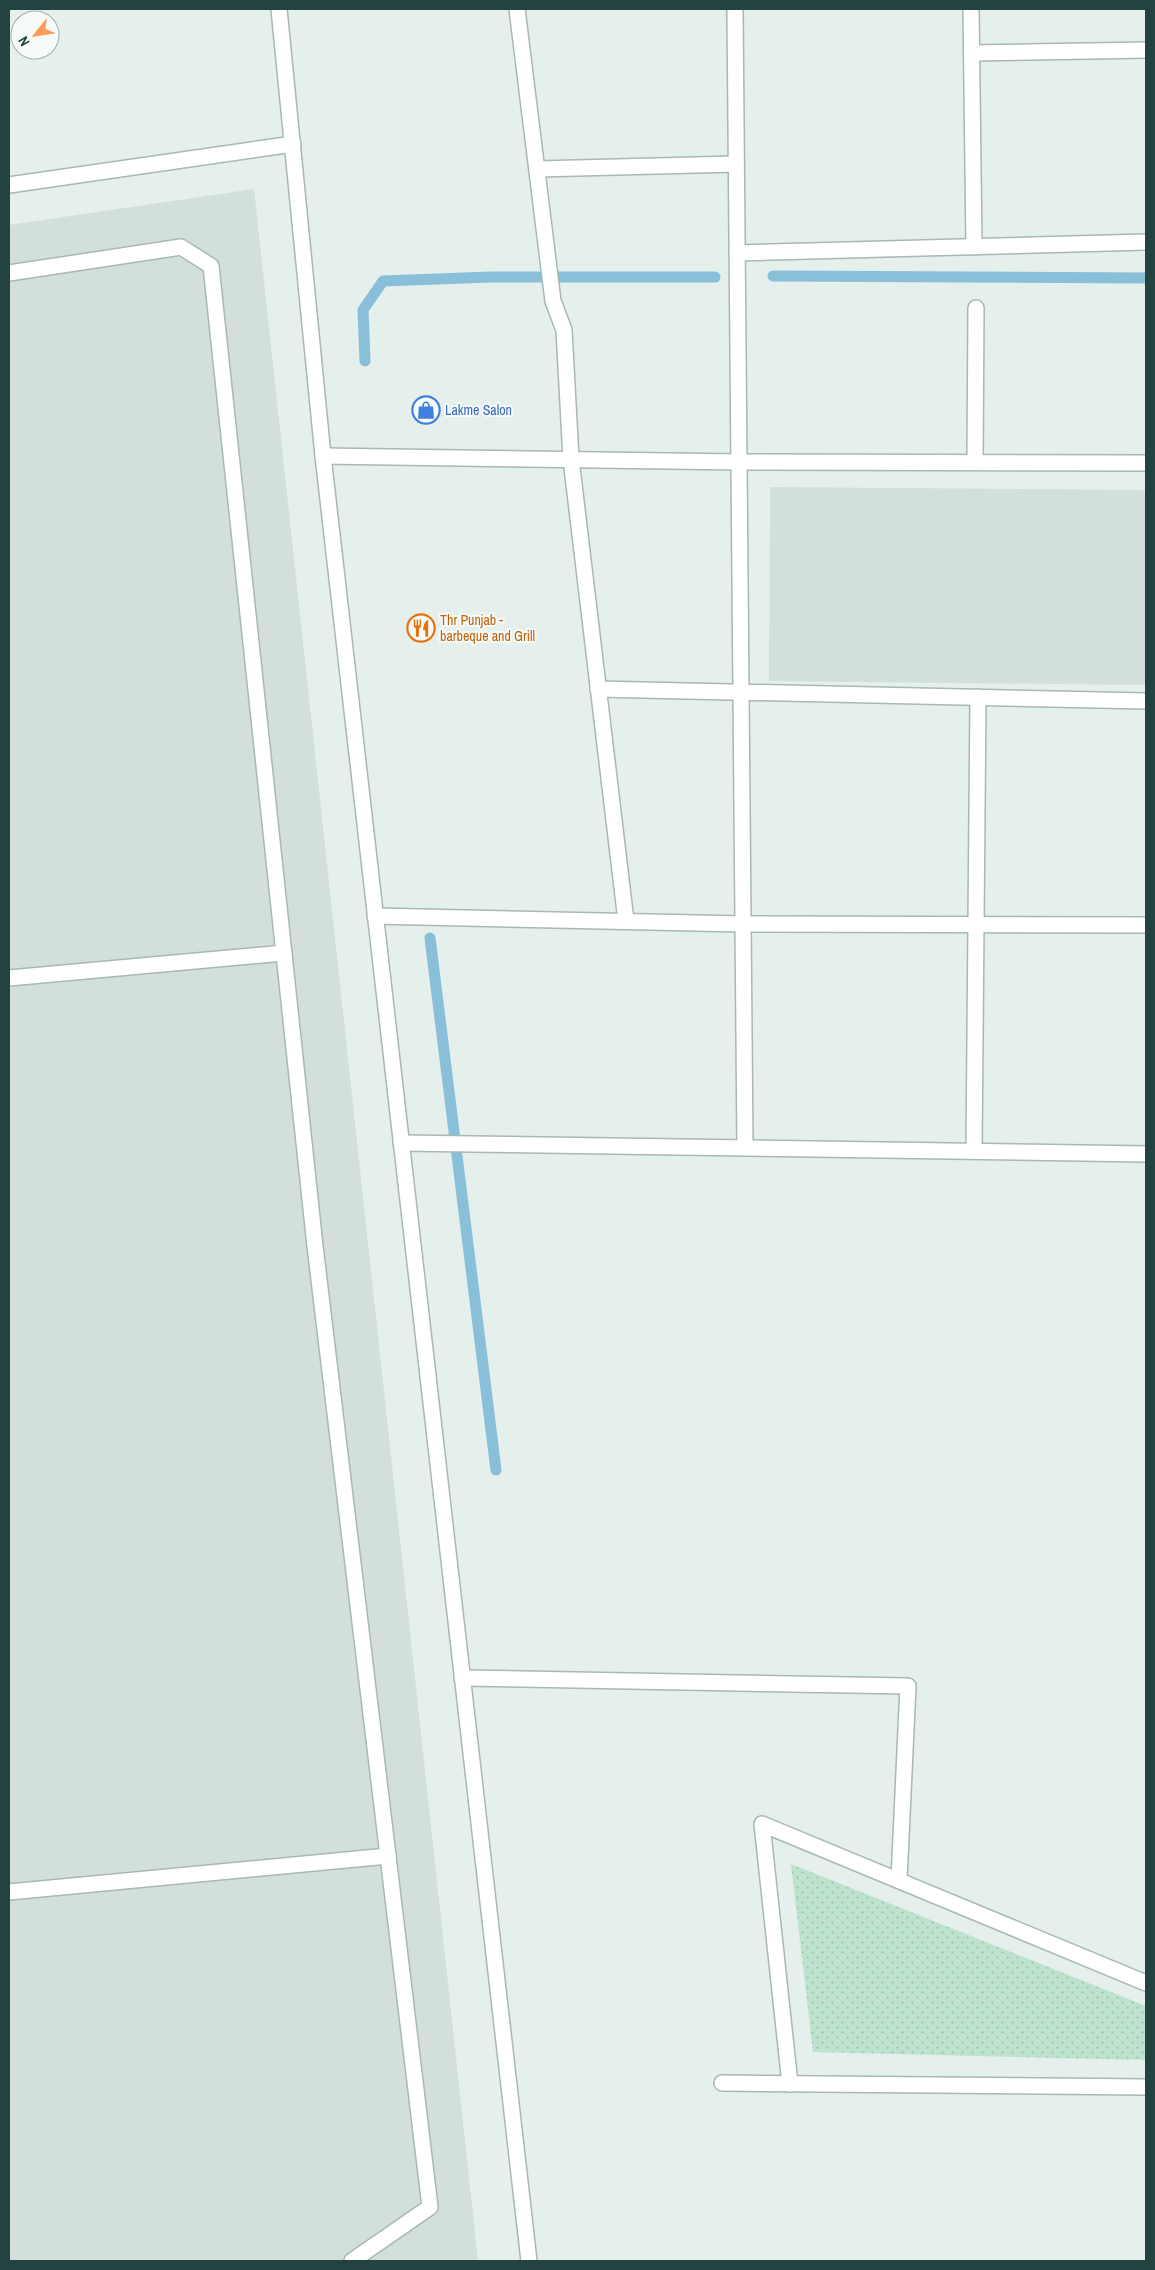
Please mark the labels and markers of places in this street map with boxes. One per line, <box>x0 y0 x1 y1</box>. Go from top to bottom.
shop icon: Lakme Salon <box>411 395 441 425</box>
place label: Lakme Salon <box>445 401 512 419</box>
place label: Thr Punjab - barbeque and Grill <box>440 611 535 645</box>
restaurant icon: Thr Punjab - barbeque and Grill <box>406 613 436 643</box>

